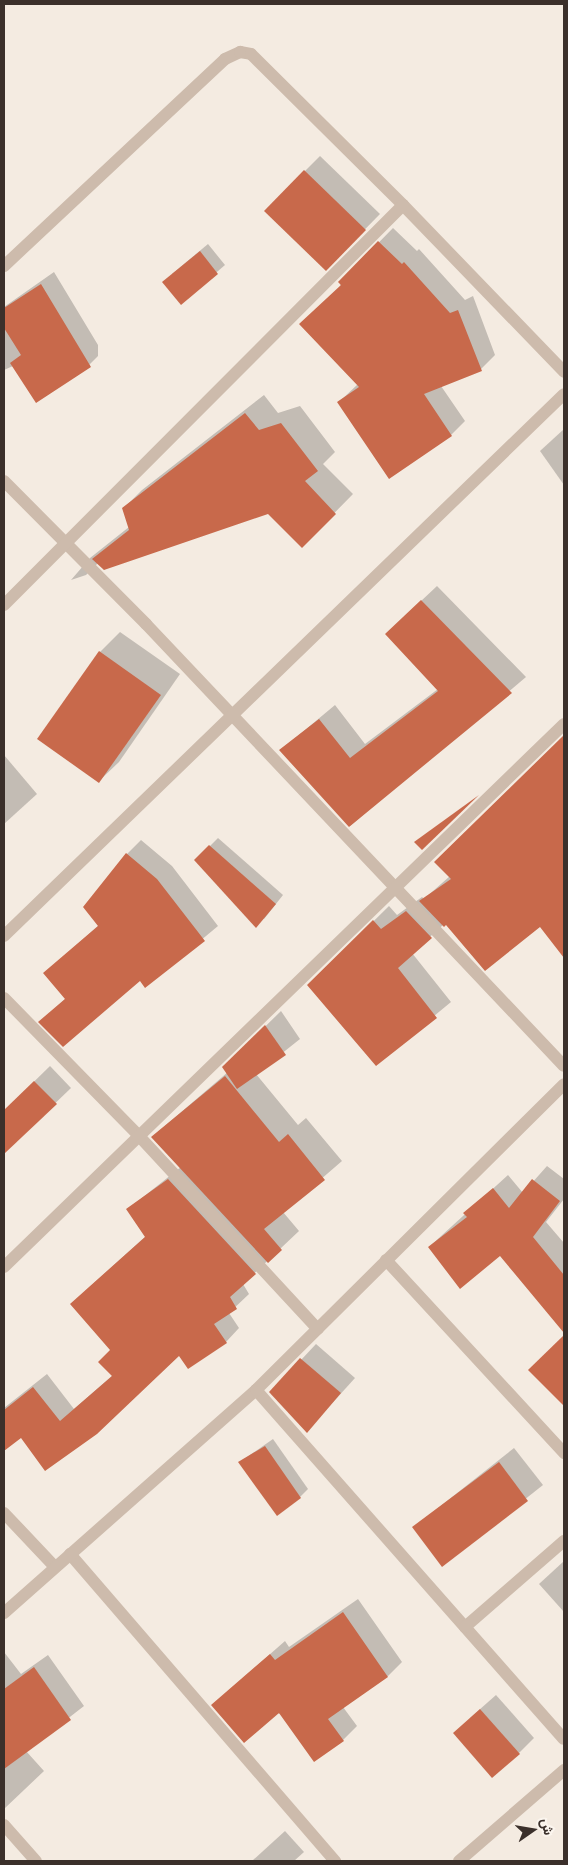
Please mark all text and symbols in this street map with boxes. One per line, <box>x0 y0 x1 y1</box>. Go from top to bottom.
north arrow <box>508 1805 558 1855</box>
text: ش <box>537 1816 558 1837</box>

